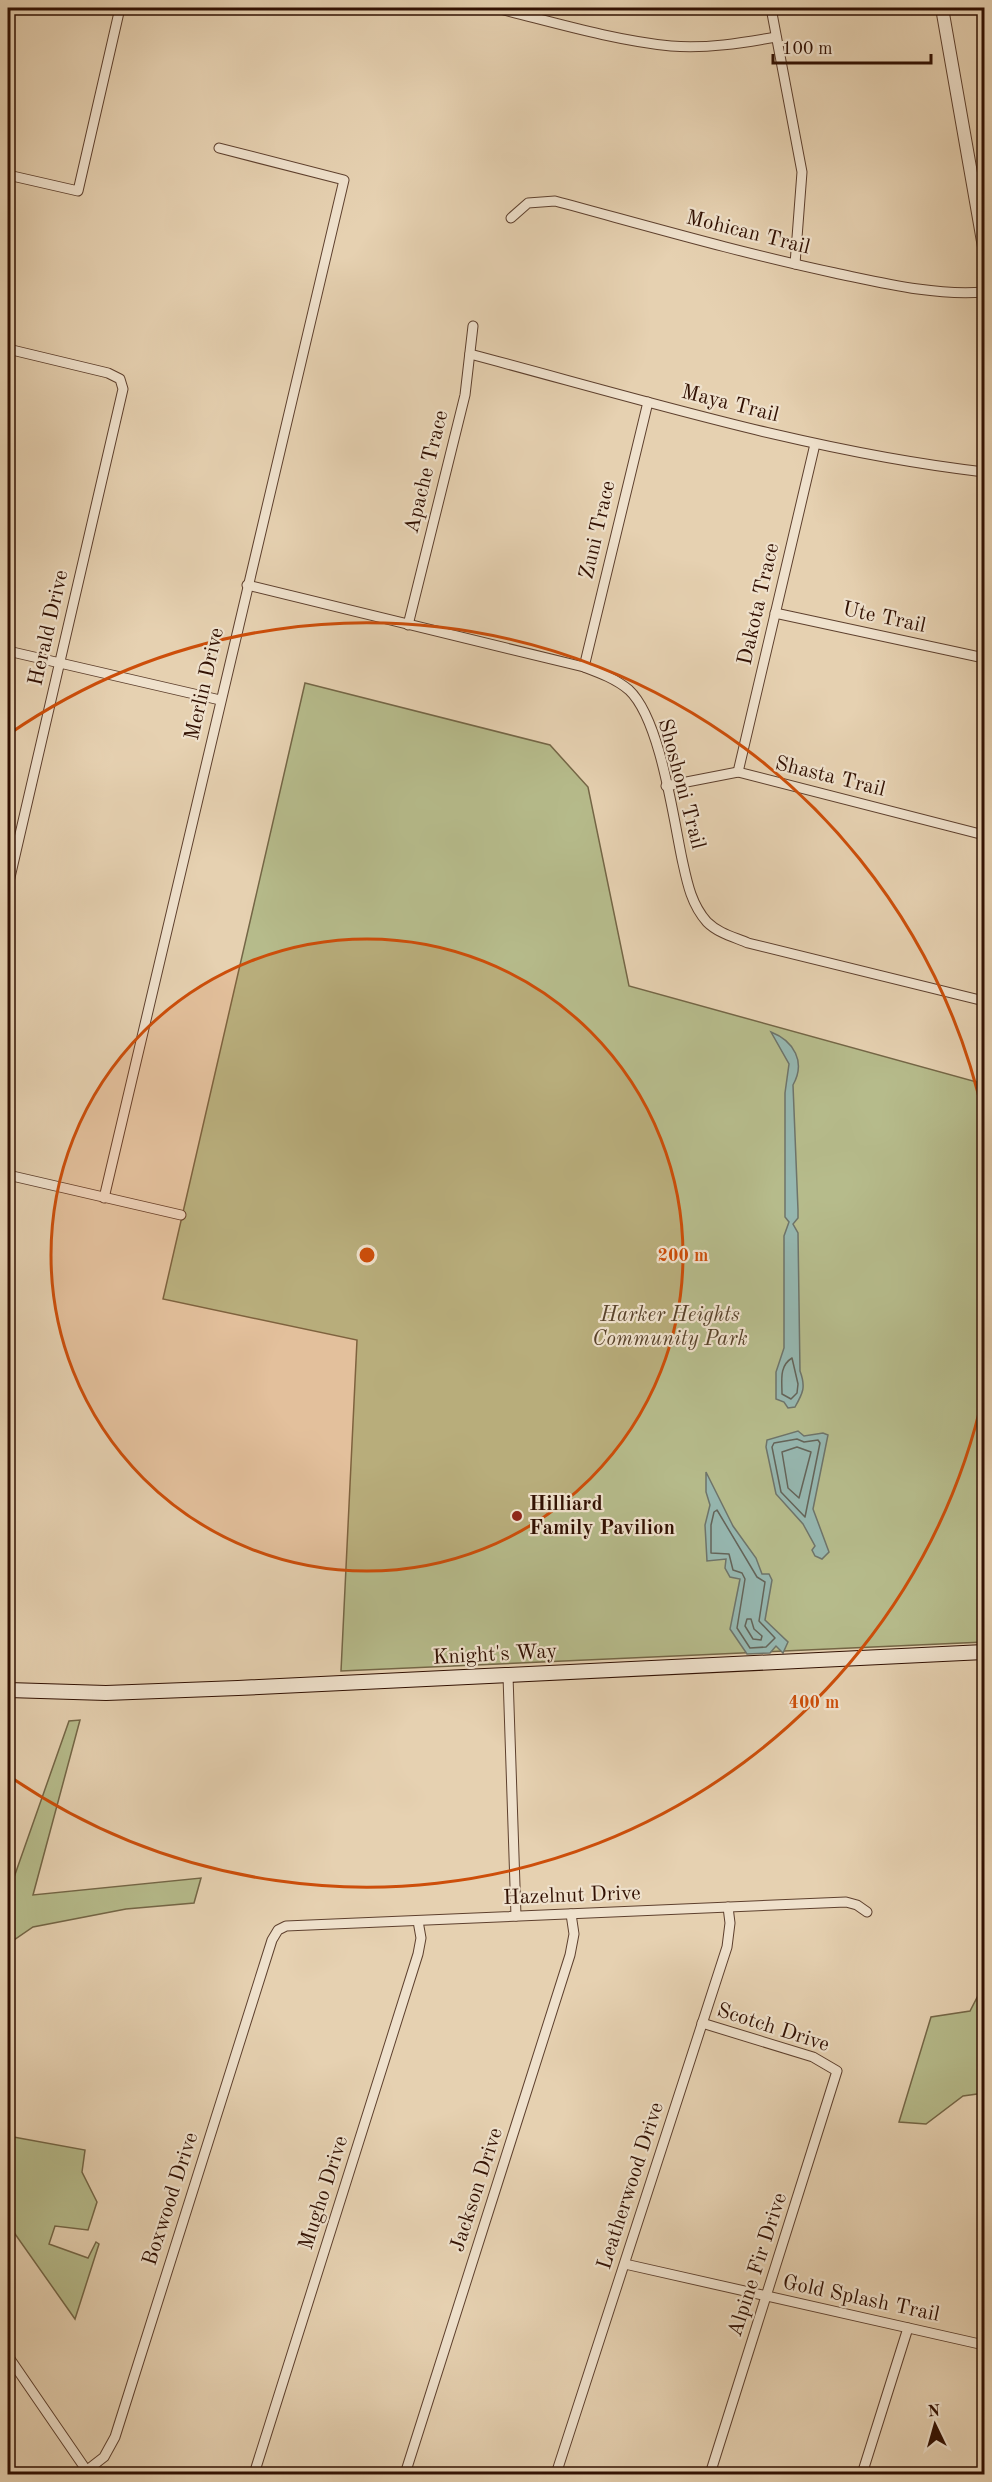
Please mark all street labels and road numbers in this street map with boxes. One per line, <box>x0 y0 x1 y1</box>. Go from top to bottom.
street label: Mohican Trail <box>684 207 813 259</box>
street label: Maya Trail <box>679 382 781 426</box>
street label: Apache Trace <box>402 408 452 536</box>
street label: Zuni Trace <box>576 479 620 581</box>
street label: Dakota Trace <box>735 541 783 667</box>
street label: Herald Drive <box>25 568 73 688</box>
street label: Ute Trail <box>840 599 928 637</box>
street label: Merlin Drive <box>182 626 228 742</box>
street label: Shoshoni Trail <box>654 717 709 852</box>
street label: Shasta Trail <box>773 753 888 801</box>
street label: Knight's Way <box>432 1641 558 1669</box>
street label: Hazelnut Drive <box>503 1883 641 1909</box>
street label: Scotch Drive <box>714 2000 832 2056</box>
street label: Leatherwood Drive <box>594 2100 668 2272</box>
street label: Jackson Drive <box>447 2125 507 2255</box>
street label: Boxwood Drive <box>140 2130 202 2268</box>
street label: Mugho Drive <box>296 2133 352 2253</box>
street label: Alpine Fir Drive <box>725 2190 791 2340</box>
street label: Gold Splash Trail <box>781 2272 942 2326</box>

